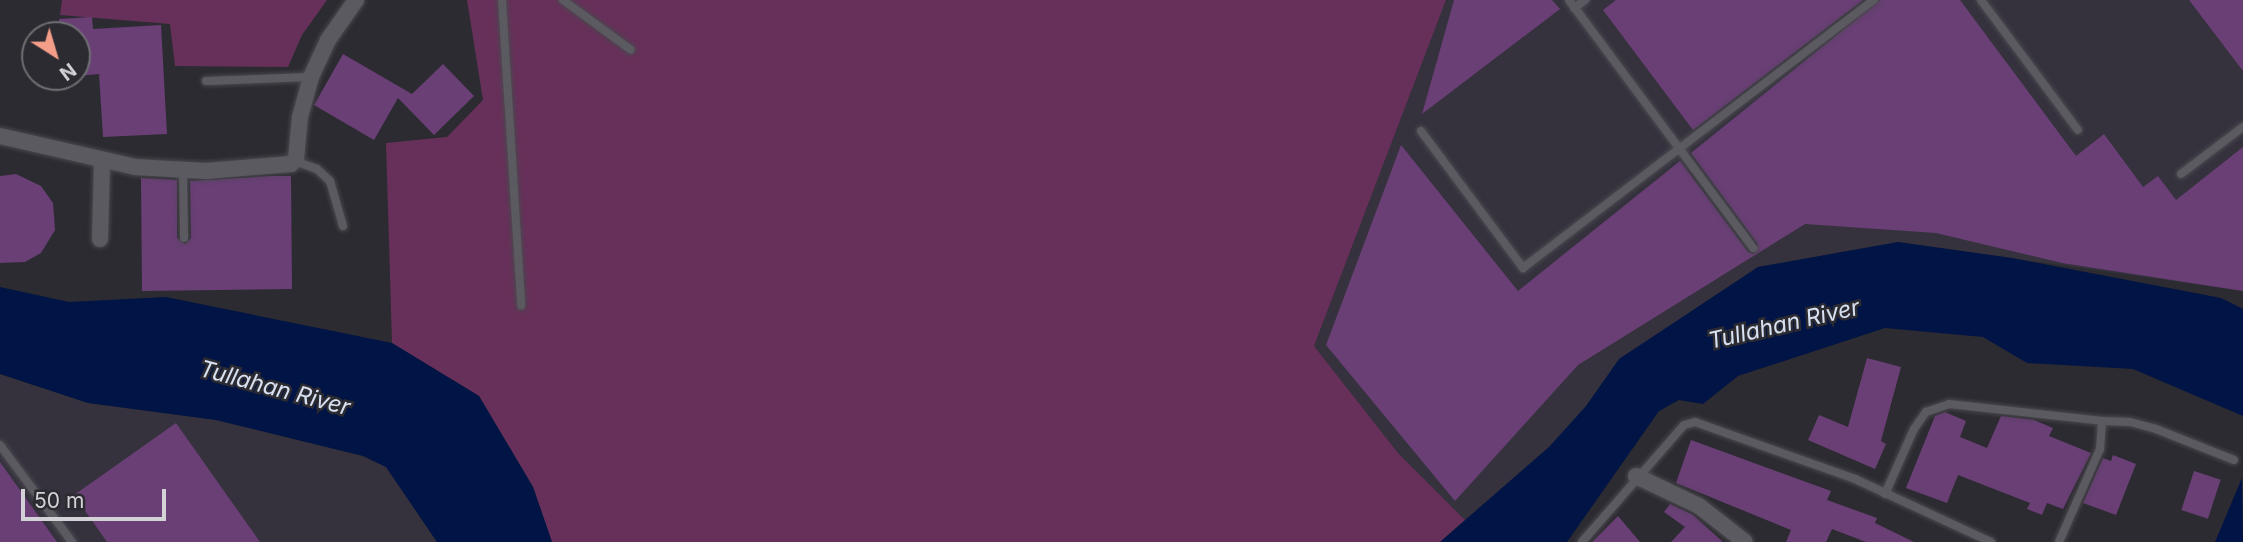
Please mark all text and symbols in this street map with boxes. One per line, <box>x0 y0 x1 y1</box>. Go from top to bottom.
north arrow <box>21 21 91 91</box>
text: N <box>55 58 80 85</box>
water label: Tullahan River <box>1706 293 1862 355</box>
water label: Tullahan River <box>197 355 353 421</box>
scale bar <box>24 476 170 520</box>
text: 50 m <box>34 488 84 513</box>

